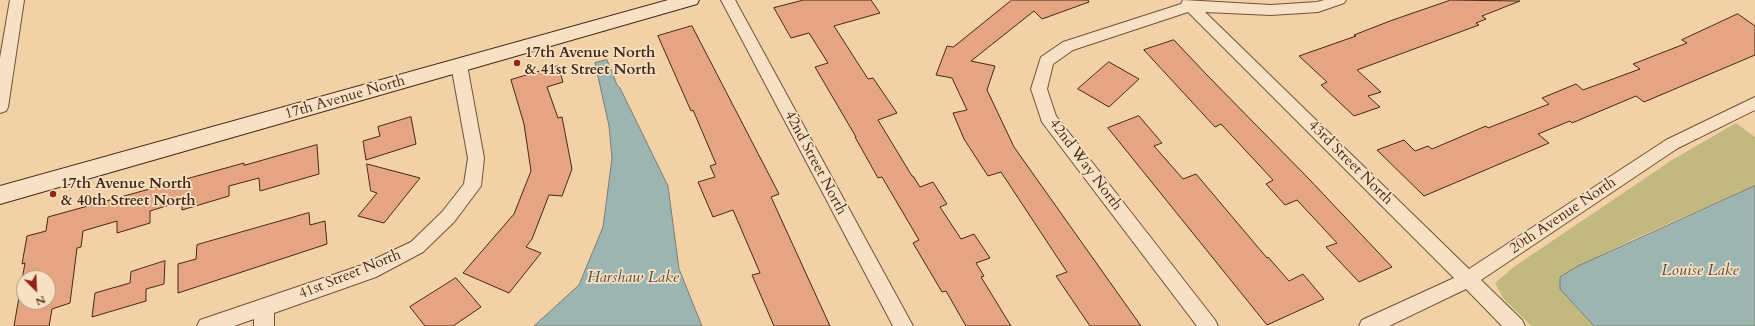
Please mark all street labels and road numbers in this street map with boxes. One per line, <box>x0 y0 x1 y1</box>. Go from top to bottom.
street label: 17th Avenue North <box>283 72 407 124</box>
street label: 42nd Street North <box>780 108 850 218</box>
street label: 42nd Way North <box>1045 116 1125 214</box>
street label: 43rd Street North <box>1304 117 1396 209</box>
street label: 20th Avenue North <box>1506 174 1620 258</box>
street label: 41st Street North <box>296 246 404 304</box>

